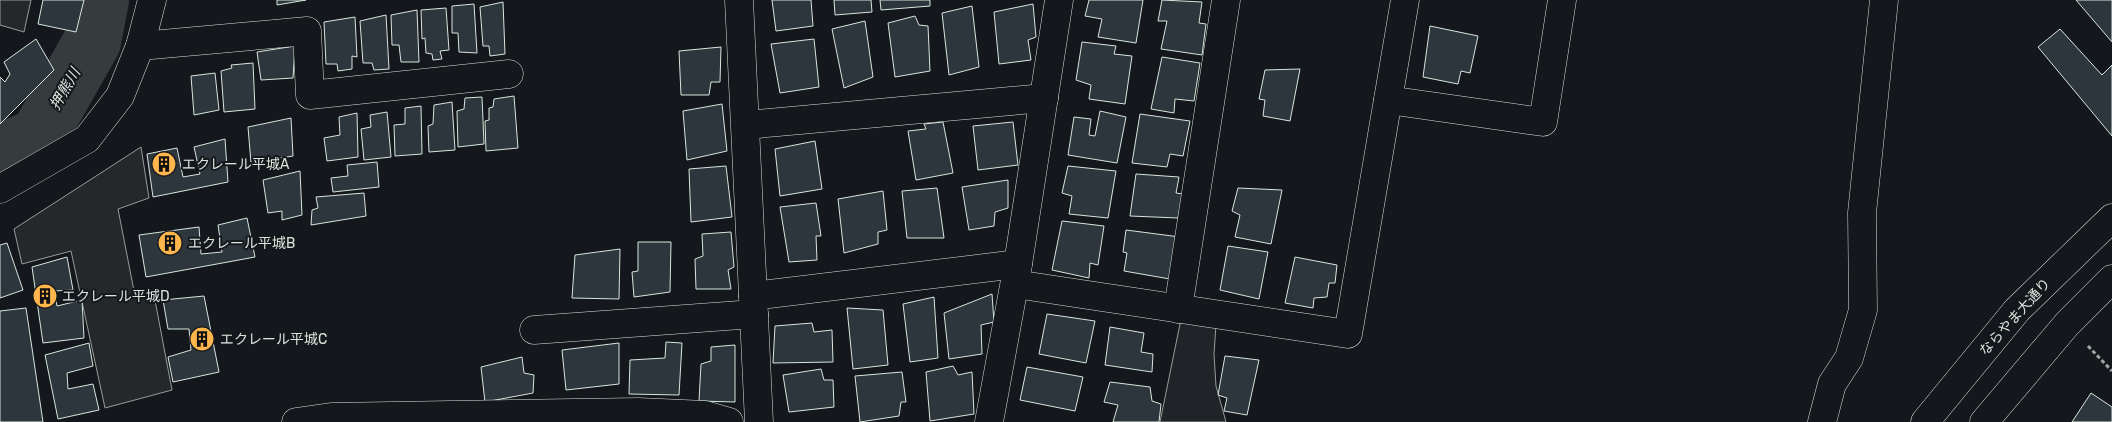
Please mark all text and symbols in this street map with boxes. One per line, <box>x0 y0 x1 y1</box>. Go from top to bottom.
water label: 押熊川 <box>46 63 85 113</box>
building icon: エクレール平城A <box>151 151 177 177</box>
place label: エクレール平城A <box>182 156 290 173</box>
building icon: エクレール平城B <box>157 230 183 256</box>
place label: エクレール平城B <box>188 235 295 252</box>
street label: ならやま大通り <box>1976 275 2054 359</box>
building icon: エクレール平城D <box>32 283 58 309</box>
place label: エクレール平城D <box>62 288 170 305</box>
building icon: エクレール平城C <box>189 326 215 352</box>
place label: エクレール平城C <box>220 331 327 348</box>

